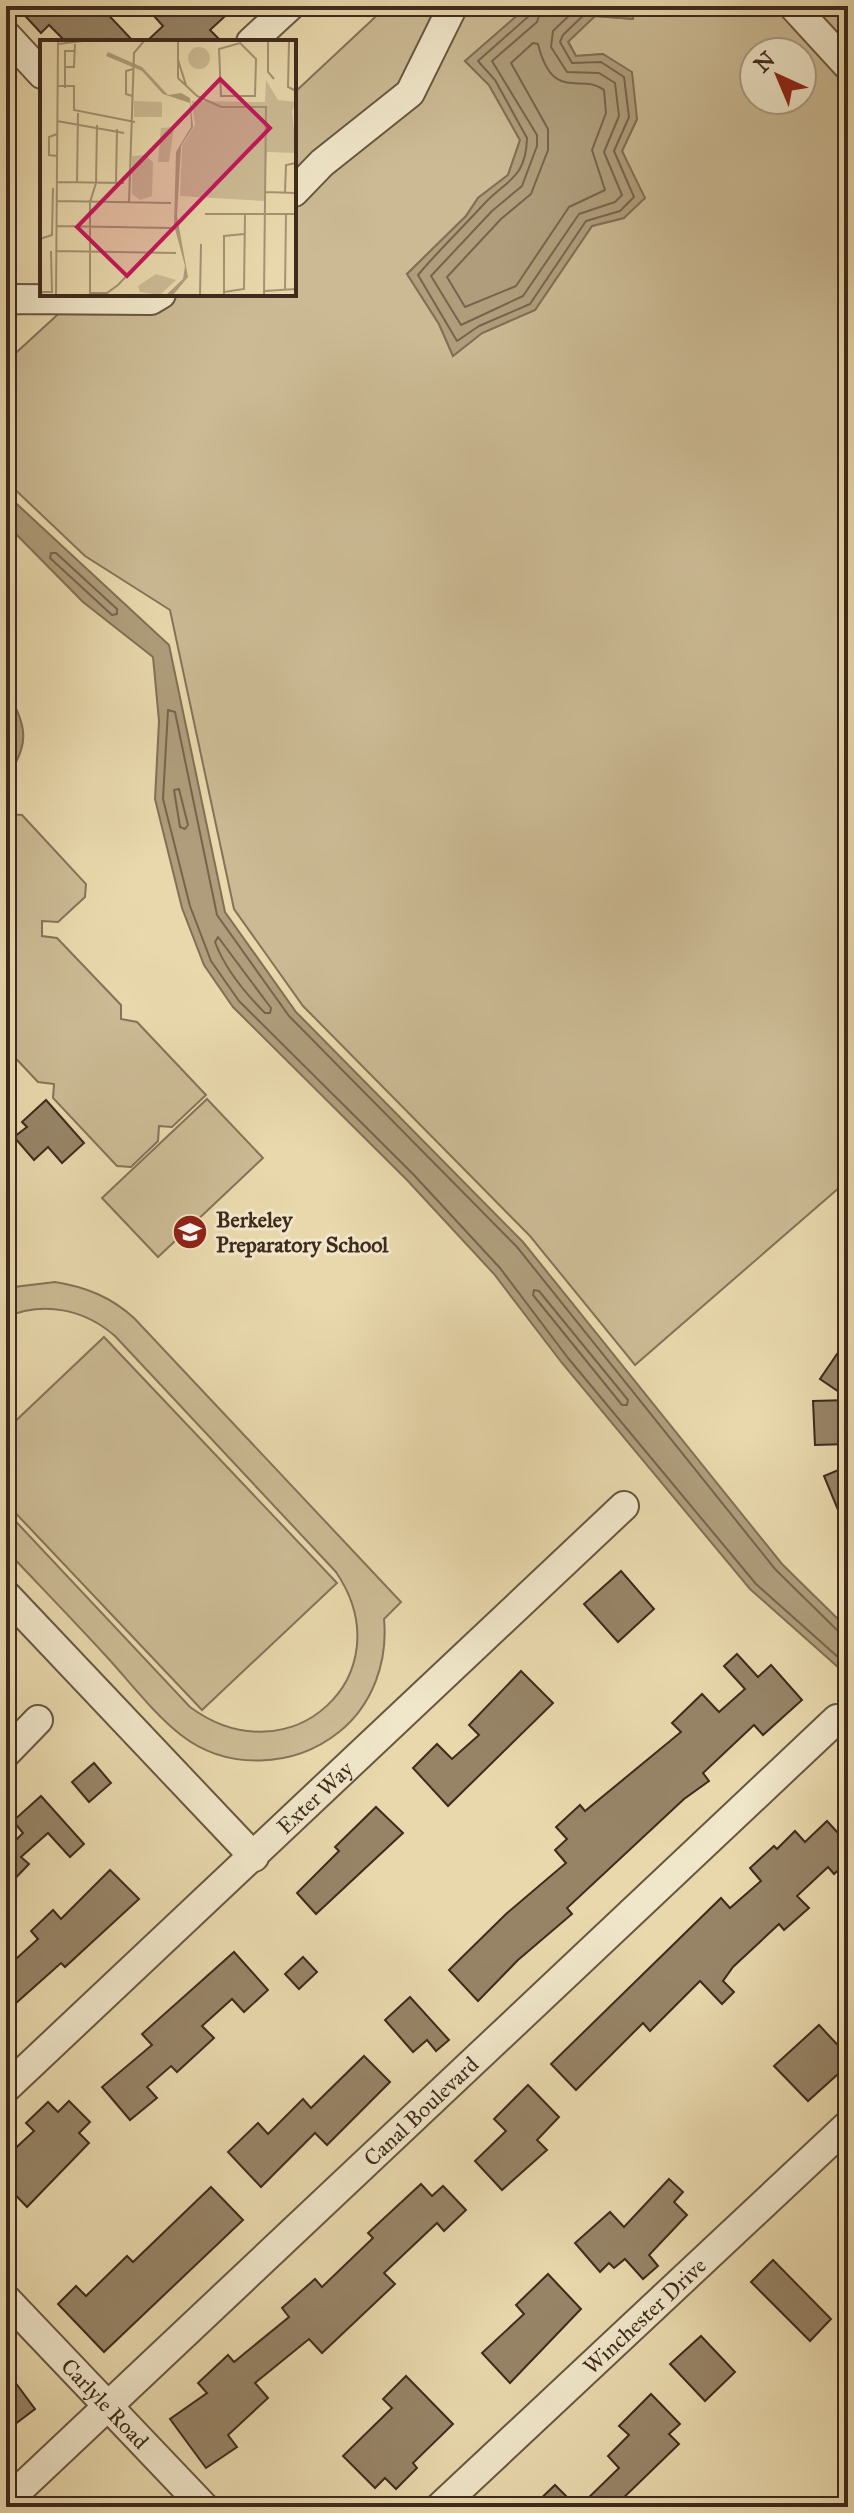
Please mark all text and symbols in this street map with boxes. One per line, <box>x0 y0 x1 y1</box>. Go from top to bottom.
north arrow <box>738 36 818 116</box>
inset map <box>40 40 296 296</box>
text: N <box>748 46 781 78</box>
place label: Berkeley Preparatory School <box>216 1206 389 1258</box>
school or university icon: Berkeley Preparatory School <box>171 1213 209 1251</box>
street label: Exter Way <box>271 1755 359 1840</box>
street label: Canal Boulevard <box>358 2051 484 2172</box>
street label: Winchester Drive <box>577 2252 711 2380</box>
street label: Carlyle Road <box>56 2352 155 2454</box>

